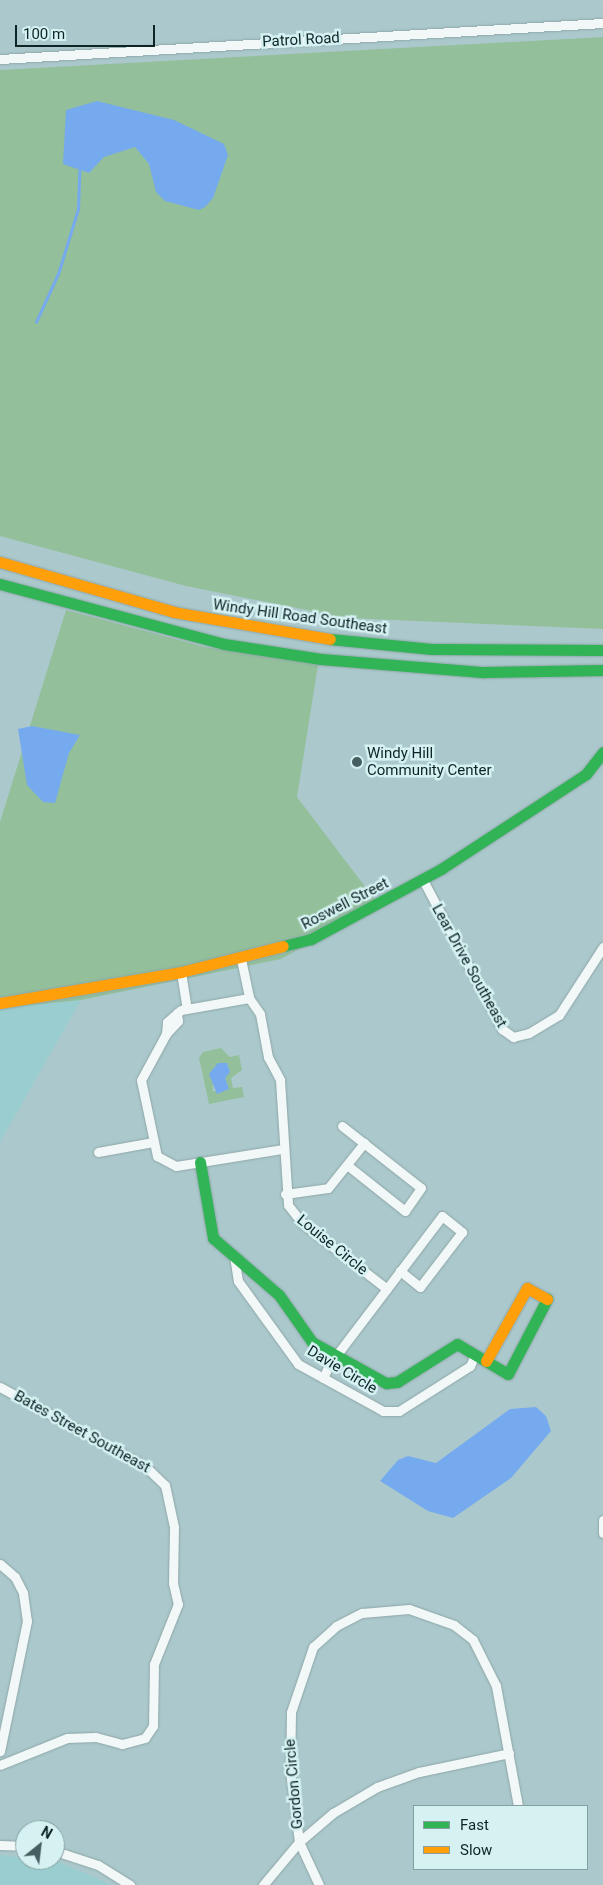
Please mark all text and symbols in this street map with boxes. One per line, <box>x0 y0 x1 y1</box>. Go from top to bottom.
scale bar <box>18 15 158 47</box>
text: 100 m <box>23 25 65 43</box>
street label: Patrol Road <box>262 29 340 51</box>
street label: Windy Hill Road Southeast <box>212 596 388 638</box>
place label: Windy Hill Community Center <box>367 744 491 779</box>
marker: Windy Hill Community Center <box>351 756 363 768</box>
street label: Roswell Street <box>298 874 392 934</box>
street label: Lear Drive Southeast <box>428 901 510 1031</box>
street label: Louise Circle <box>293 1211 371 1279</box>
street label: Davie Circle <box>304 1342 380 1398</box>
street label: Bates Street Southeast <box>11 1387 153 1477</box>
street label: Gordon Circle <box>281 1738 307 1830</box>
legend <box>413 1805 588 1870</box>
text: Fast <box>460 1816 489 1834</box>
north arrow <box>15 1820 65 1870</box>
text: N <box>39 1823 55 1842</box>
text: Slow <box>460 1841 492 1859</box>

